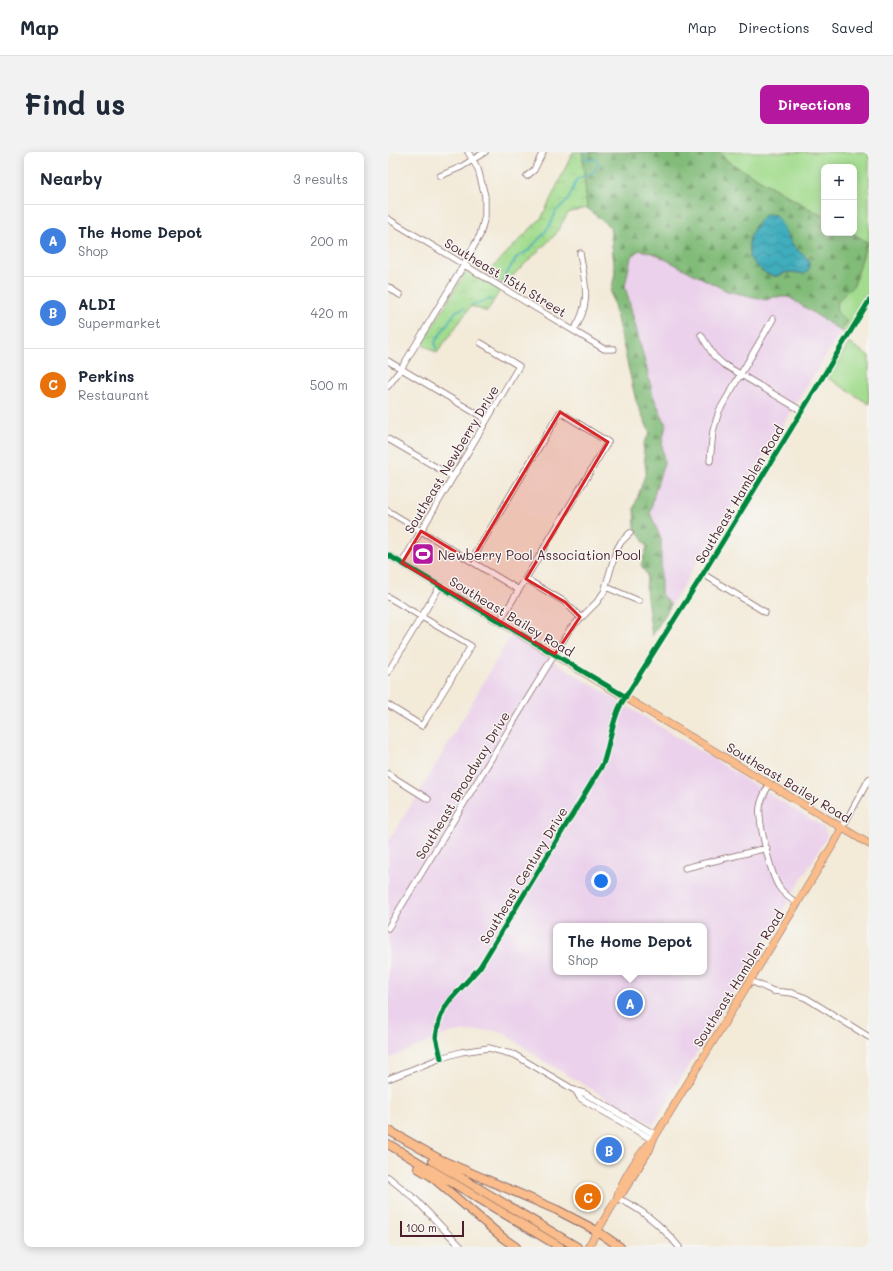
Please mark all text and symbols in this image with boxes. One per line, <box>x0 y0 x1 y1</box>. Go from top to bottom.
text: Map <box>20 15 59 40</box>
text: Map <box>688 18 716 37</box>
text: Directions <box>738 18 809 37</box>
text: Saved <box>831 18 873 37</box>
button: Directions <box>760 85 869 124</box>
text: Find us <box>24 86 125 122</box>
map controls <box>821 164 857 236</box>
button: + <box>821 164 857 200</box>
text: Nearby <box>40 167 102 189</box>
text: 3 results <box>293 170 348 187</box>
button: − <box>821 200 857 236</box>
text: The Home Depot <box>78 222 202 242</box>
text: A <box>48 232 58 249</box>
text: 200 m <box>310 232 348 249</box>
street label: Southeast 15th Street <box>442 234 570 320</box>
text: Shop <box>78 242 108 259</box>
text: ALDI <box>78 294 116 314</box>
text: B <box>49 304 57 321</box>
text: 420 m <box>311 304 348 321</box>
text: Supermarket <box>78 314 161 331</box>
text: Perkins <box>78 366 134 386</box>
text: C <box>48 376 58 393</box>
text: 500 m <box>310 376 348 393</box>
street label: Southeast Newberry Drive <box>400 382 502 536</box>
text: Restaurant <box>78 386 149 403</box>
street label: Southeast Hamblen Road <box>691 422 787 566</box>
sports icon: Newberry Pool Association Pool <box>410 541 436 567</box>
place label: Newberry Pool Association Pool <box>438 546 641 563</box>
street label: Southeast Bailey Road <box>447 572 577 660</box>
street label: Southeast Broadway Drive <box>411 708 513 862</box>
street label: Southeast Bailey Road <box>724 738 854 826</box>
street label: Southeast Century Drive <box>475 803 571 947</box>
your location <box>591 871 611 891</box>
street label: Southeast Hamblen Road <box>689 906 787 1050</box>
popup <box>553 923 707 975</box>
text: The Home Depot <box>568 931 692 951</box>
text: Shop <box>568 951 598 968</box>
pin: A <box>617 988 643 1018</box>
pin: B <box>596 1135 622 1165</box>
pin: C <box>575 1182 601 1212</box>
scale bar <box>400 1219 464 1238</box>
text: 100 m <box>406 1220 437 1235</box>

